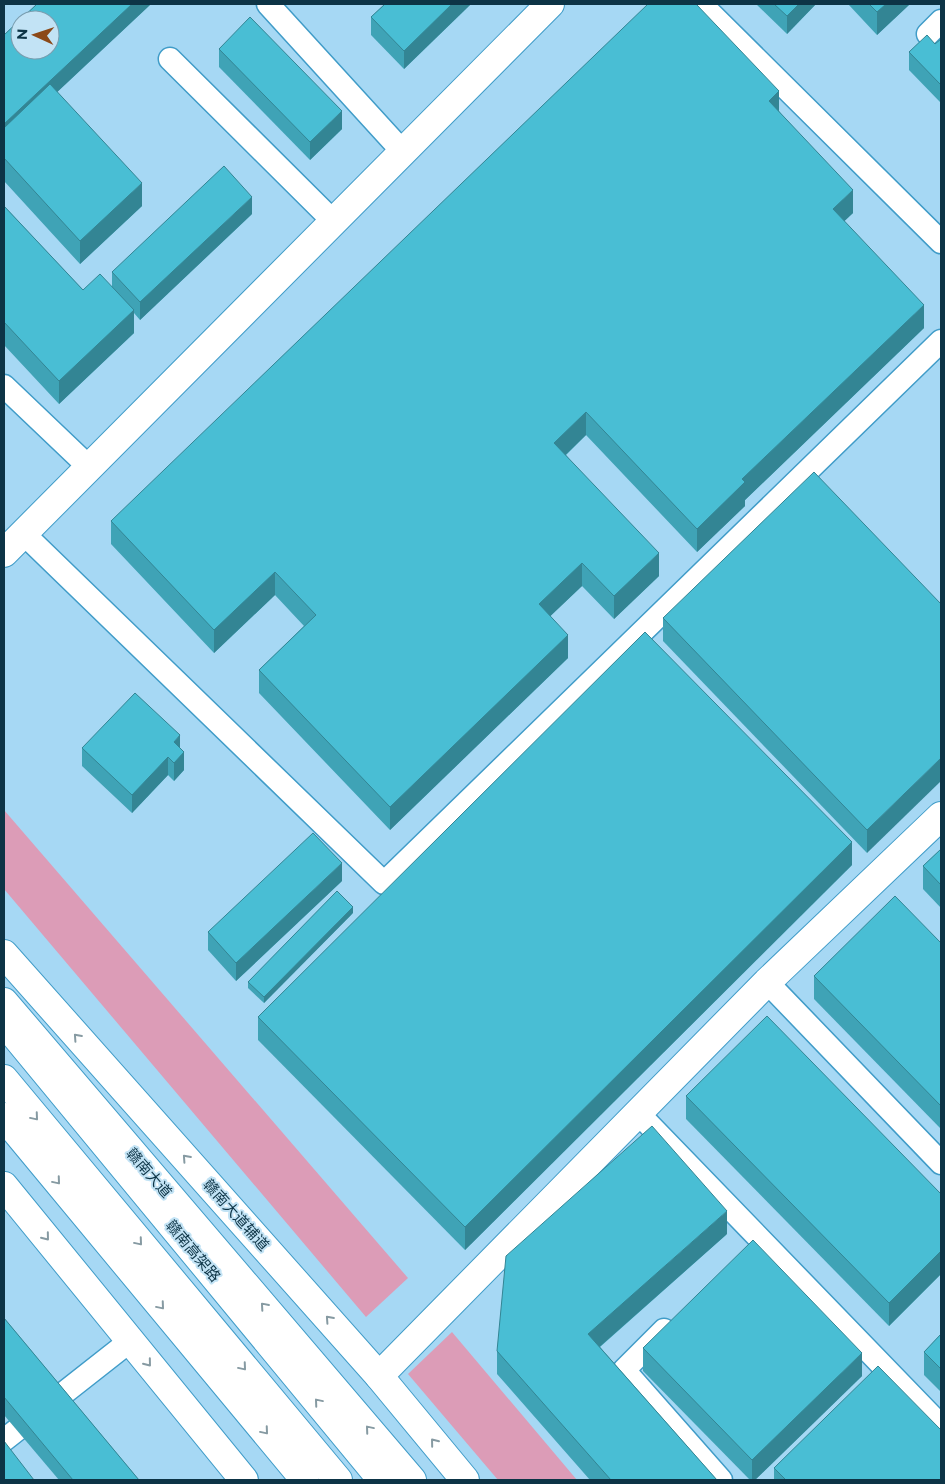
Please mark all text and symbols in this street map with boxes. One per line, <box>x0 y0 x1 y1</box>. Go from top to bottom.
north arrow <box>10 10 60 60</box>
text: N <box>13 28 31 40</box>
one-way arrow <box>74 1033 83 1042</box>
one-way arrow <box>29 1111 38 1120</box>
street label: 赣南大道 <box>123 1144 176 1202</box>
one-way arrow <box>182 1155 191 1164</box>
street label: 赣南大道辅道 <box>199 1175 274 1254</box>
one-way arrow <box>52 1176 61 1185</box>
street label: 赣南高架路 <box>162 1216 225 1286</box>
one-way arrow <box>40 1231 48 1240</box>
one-way arrow <box>133 1236 142 1245</box>
one-way arrow <box>155 1301 164 1310</box>
one-way arrow <box>261 1303 269 1312</box>
one-way arrow <box>325 1315 334 1324</box>
one-way arrow <box>143 1357 151 1366</box>
one-way arrow <box>237 1361 246 1370</box>
one-way arrow <box>315 1399 323 1408</box>
one-way arrow <box>259 1426 268 1435</box>
one-way arrow <box>366 1426 375 1435</box>
one-way arrow <box>430 1439 439 1448</box>

